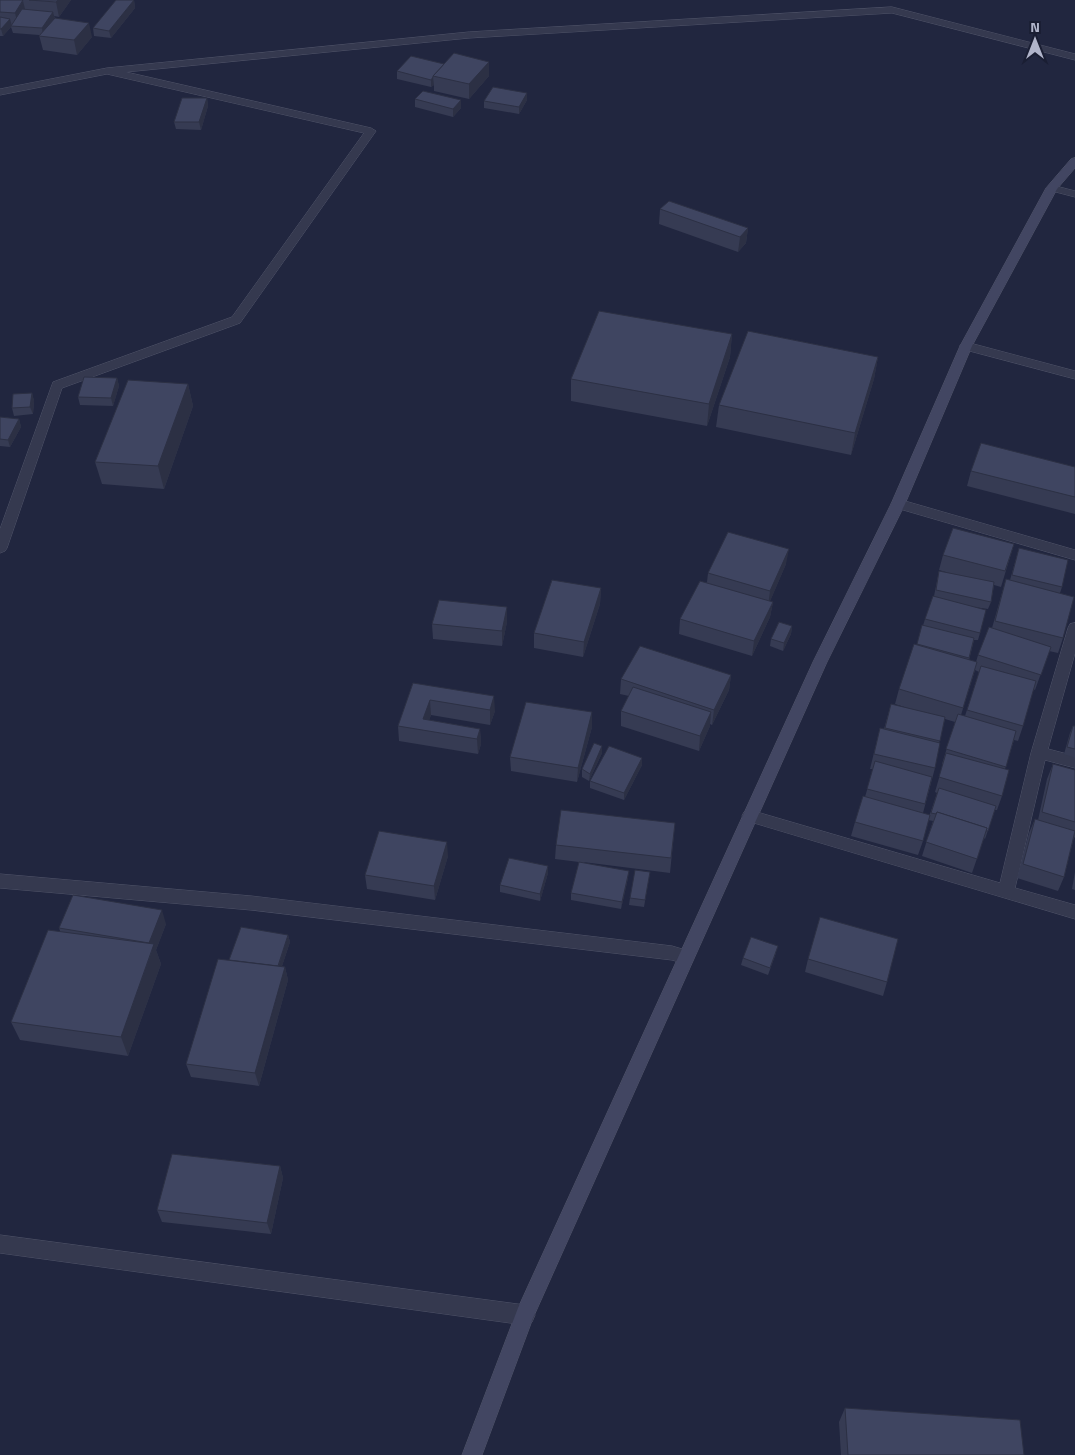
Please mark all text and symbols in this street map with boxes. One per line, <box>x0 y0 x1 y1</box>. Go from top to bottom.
north arrow <box>1010 15 1060 65</box>
text: N <box>1030 16 1040 37</box>

